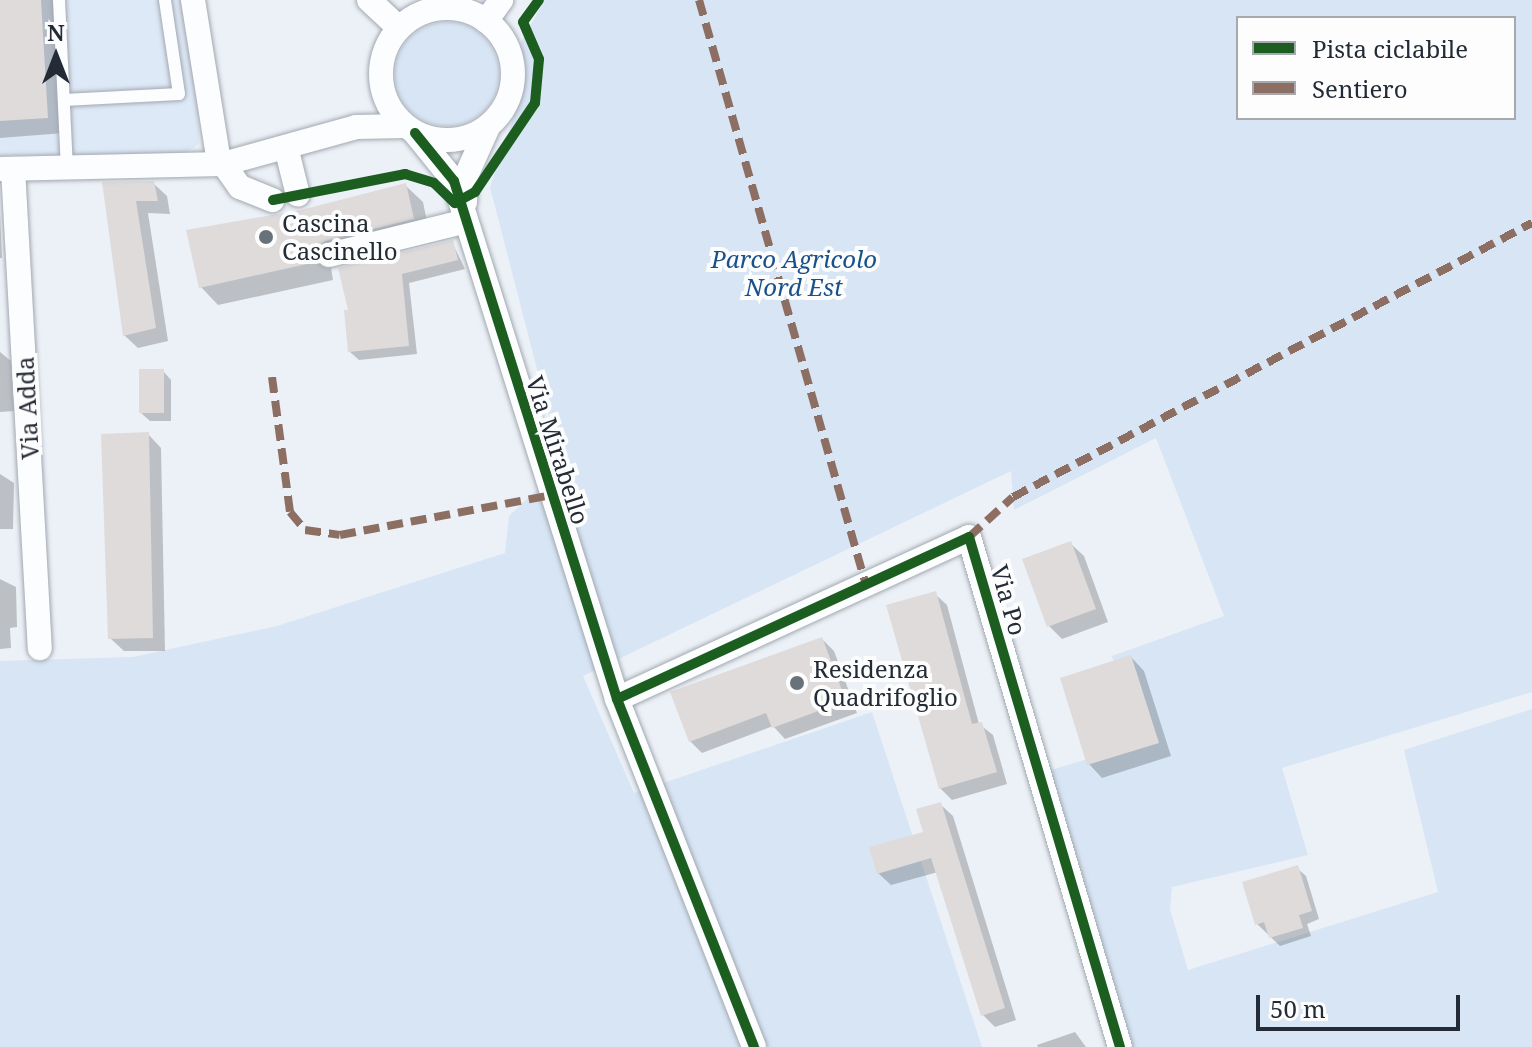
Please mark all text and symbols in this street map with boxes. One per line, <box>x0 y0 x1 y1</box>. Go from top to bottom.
north arrow <box>16 16 96 96</box>
legend <box>1236 16 1516 120</box>
text: N <box>47 17 65 47</box>
text: Pista ciclabile <box>1312 32 1468 65</box>
text: Sentiero <box>1312 72 1408 105</box>
place label: Cascina Cascinello <box>282 209 398 265</box>
marker: Cascina Cascinello <box>257 228 275 246</box>
park label: Parco Agricolo Nord Est <box>711 245 877 301</box>
street label: Via Adda <box>10 356 44 460</box>
street label: Via Mirabello <box>520 372 596 528</box>
street label: Via Po <box>985 561 1033 639</box>
place label: Residenza Quadrifoglio <box>813 655 958 711</box>
marker: Residenza Quadrifoglio <box>788 674 806 692</box>
scale bar <box>1260 979 1464 1029</box>
text: 50 m <box>1270 992 1326 1025</box>

